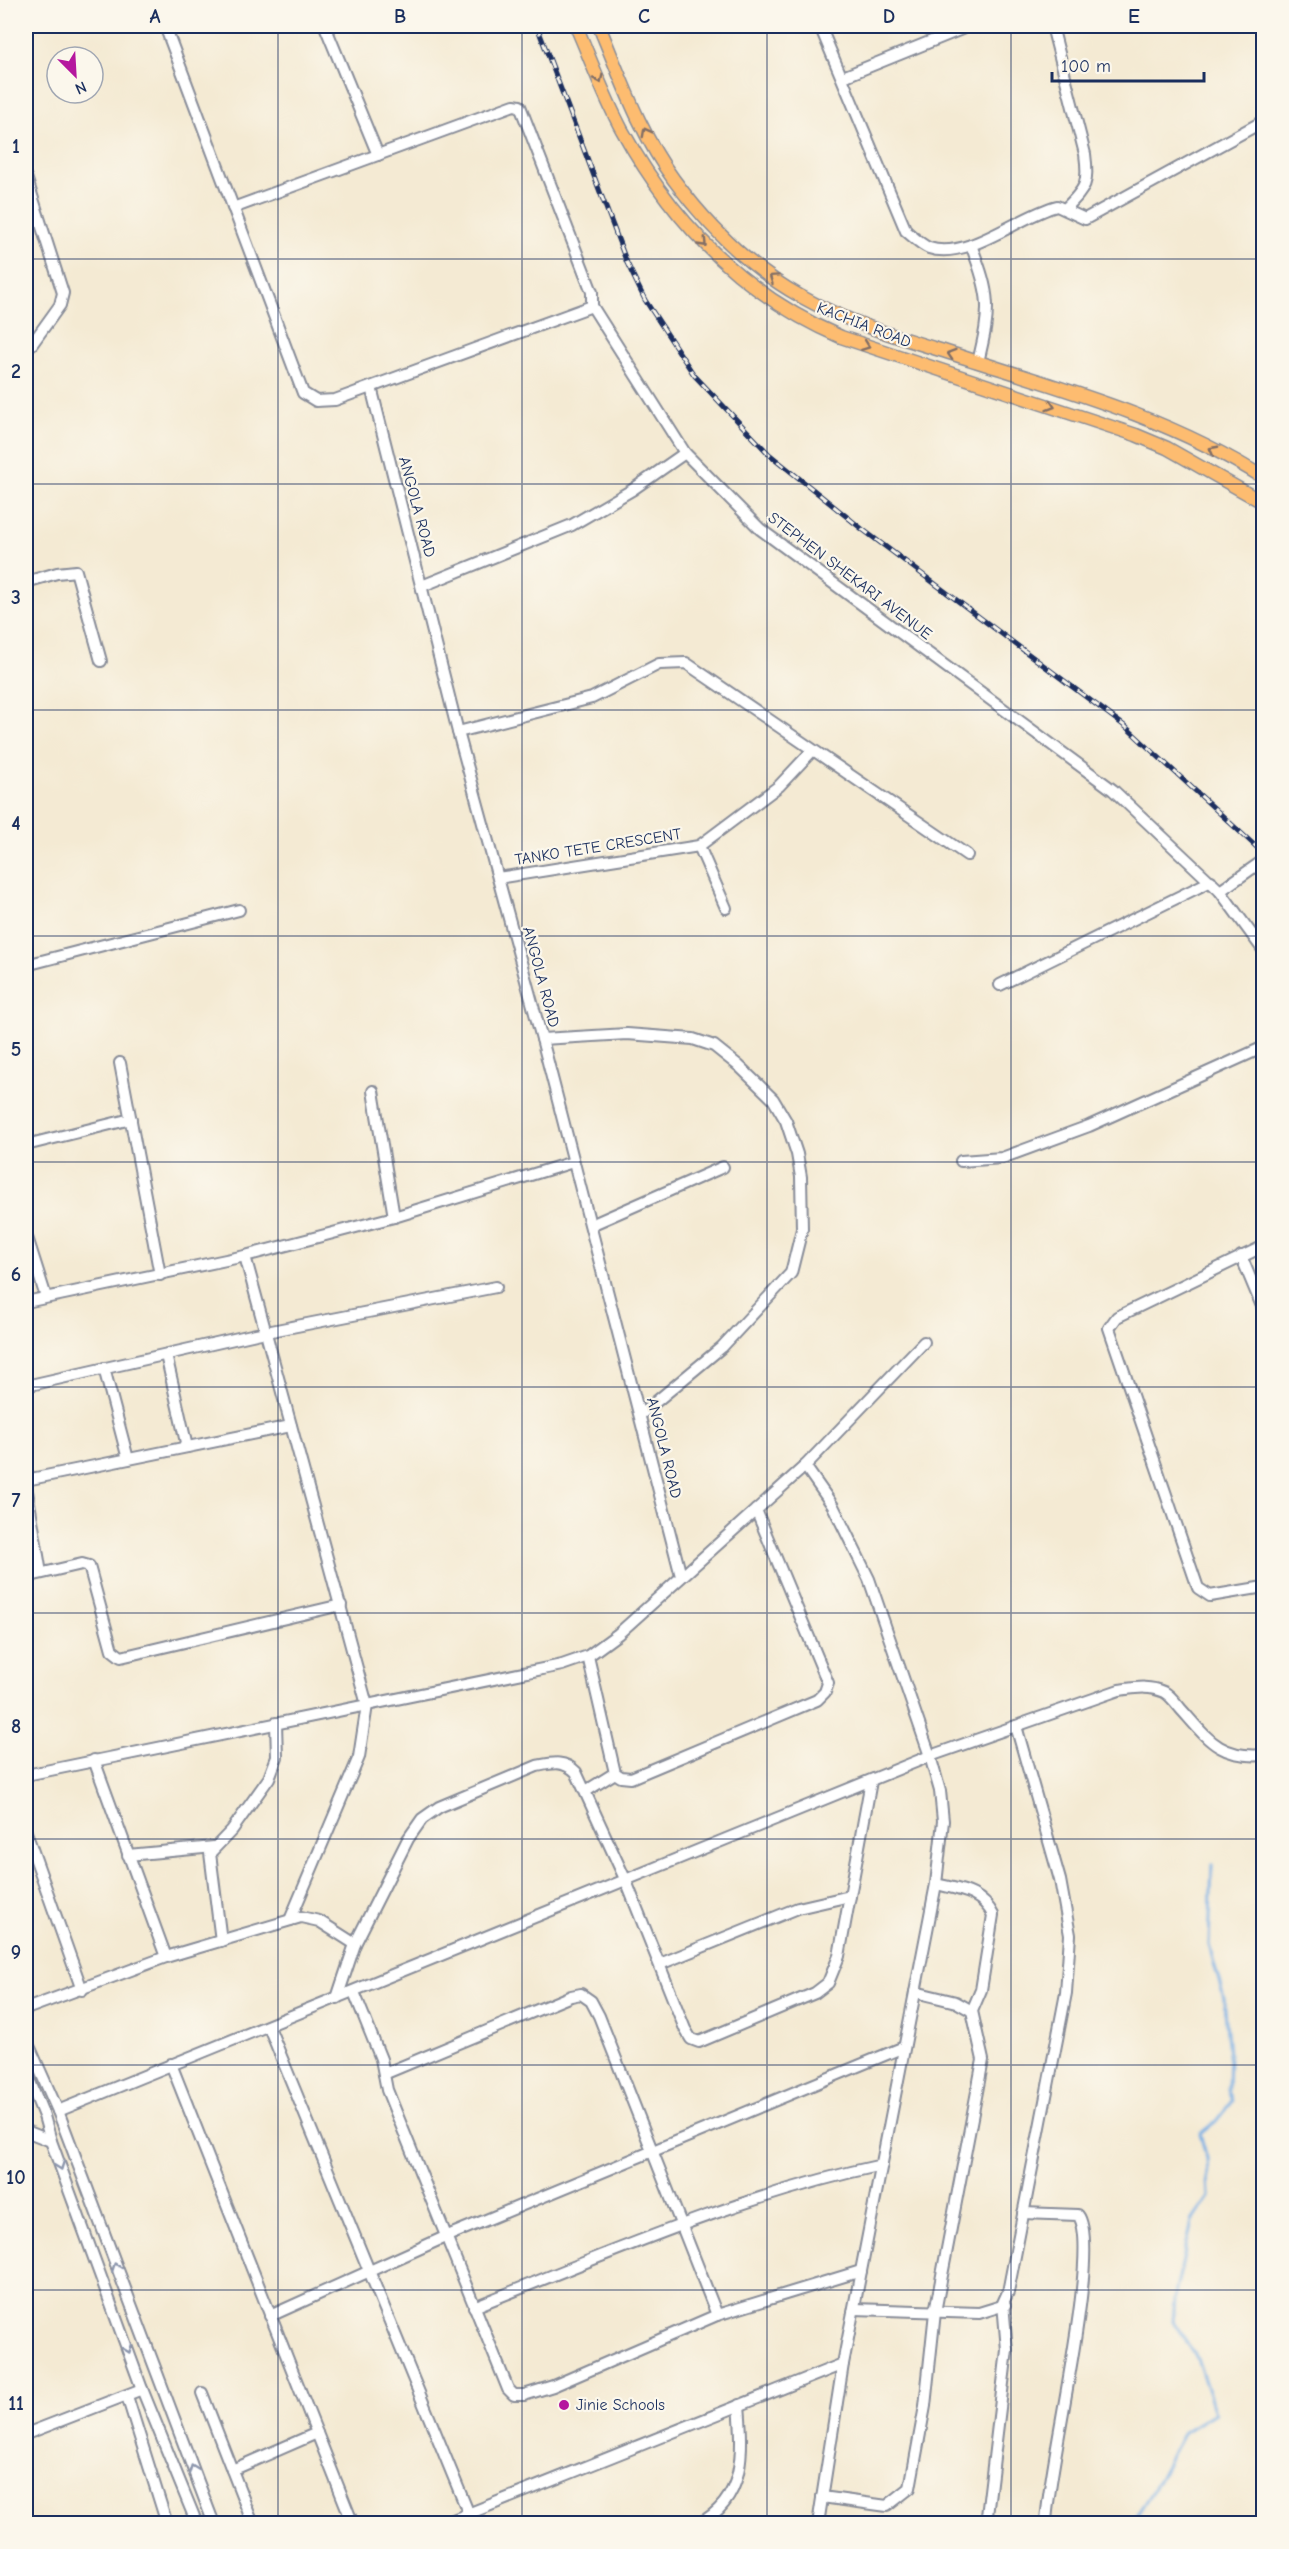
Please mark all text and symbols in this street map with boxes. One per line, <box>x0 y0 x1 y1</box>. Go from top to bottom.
text: A <box>149 5 161 28</box>
text: B <box>394 5 406 28</box>
text: C <box>638 5 650 28</box>
text: D <box>883 5 895 28</box>
text: E <box>1128 5 1140 28</box>
north arrow <box>45 45 105 105</box>
scale bar <box>1052 45 1204 83</box>
text: 100 m <box>1061 56 1111 77</box>
one-way arrow <box>592 73 604 84</box>
text: N <box>72 77 89 98</box>
one-way arrow <box>642 128 653 139</box>
text: 1 <box>12 135 20 158</box>
one-way arrow <box>695 236 706 247</box>
one-way arrow <box>768 274 779 285</box>
street label: KACHIA ROAD <box>814 299 914 351</box>
one-way arrow <box>860 339 871 352</box>
one-way arrow <box>946 349 957 361</box>
text: 2 <box>11 360 21 383</box>
one-way arrow <box>1045 399 1056 411</box>
one-way arrow <box>1208 446 1219 457</box>
street label: ANGOLA ROAD <box>395 455 439 559</box>
street label: STEPHEN SHEKARI AVENUE <box>765 509 936 644</box>
text: 3 <box>11 586 21 609</box>
text: 4 <box>11 812 21 835</box>
street label: TANKO TETE CRESCENT <box>513 825 683 869</box>
street label: ANGOLA ROAD <box>519 925 563 1029</box>
text: 5 <box>11 1038 21 1061</box>
text: 6 <box>11 1263 21 1286</box>
street label: ANGOLA ROAD <box>643 1396 685 1500</box>
text: 7 <box>12 1489 21 1512</box>
text: 8 <box>11 1715 21 1738</box>
text: 9 <box>11 1941 21 1964</box>
one-way arrow <box>53 2161 66 2171</box>
text: 10 <box>6 2166 26 2189</box>
one-way arrow <box>111 2262 123 2273</box>
one-way arrow <box>120 2343 133 2354</box>
text: 11 <box>8 2392 24 2415</box>
place label: Jinie Schools <box>576 2396 665 2414</box>
marker: Jinie Schools <box>557 2398 571 2412</box>
one-way arrow <box>188 2464 200 2475</box>

